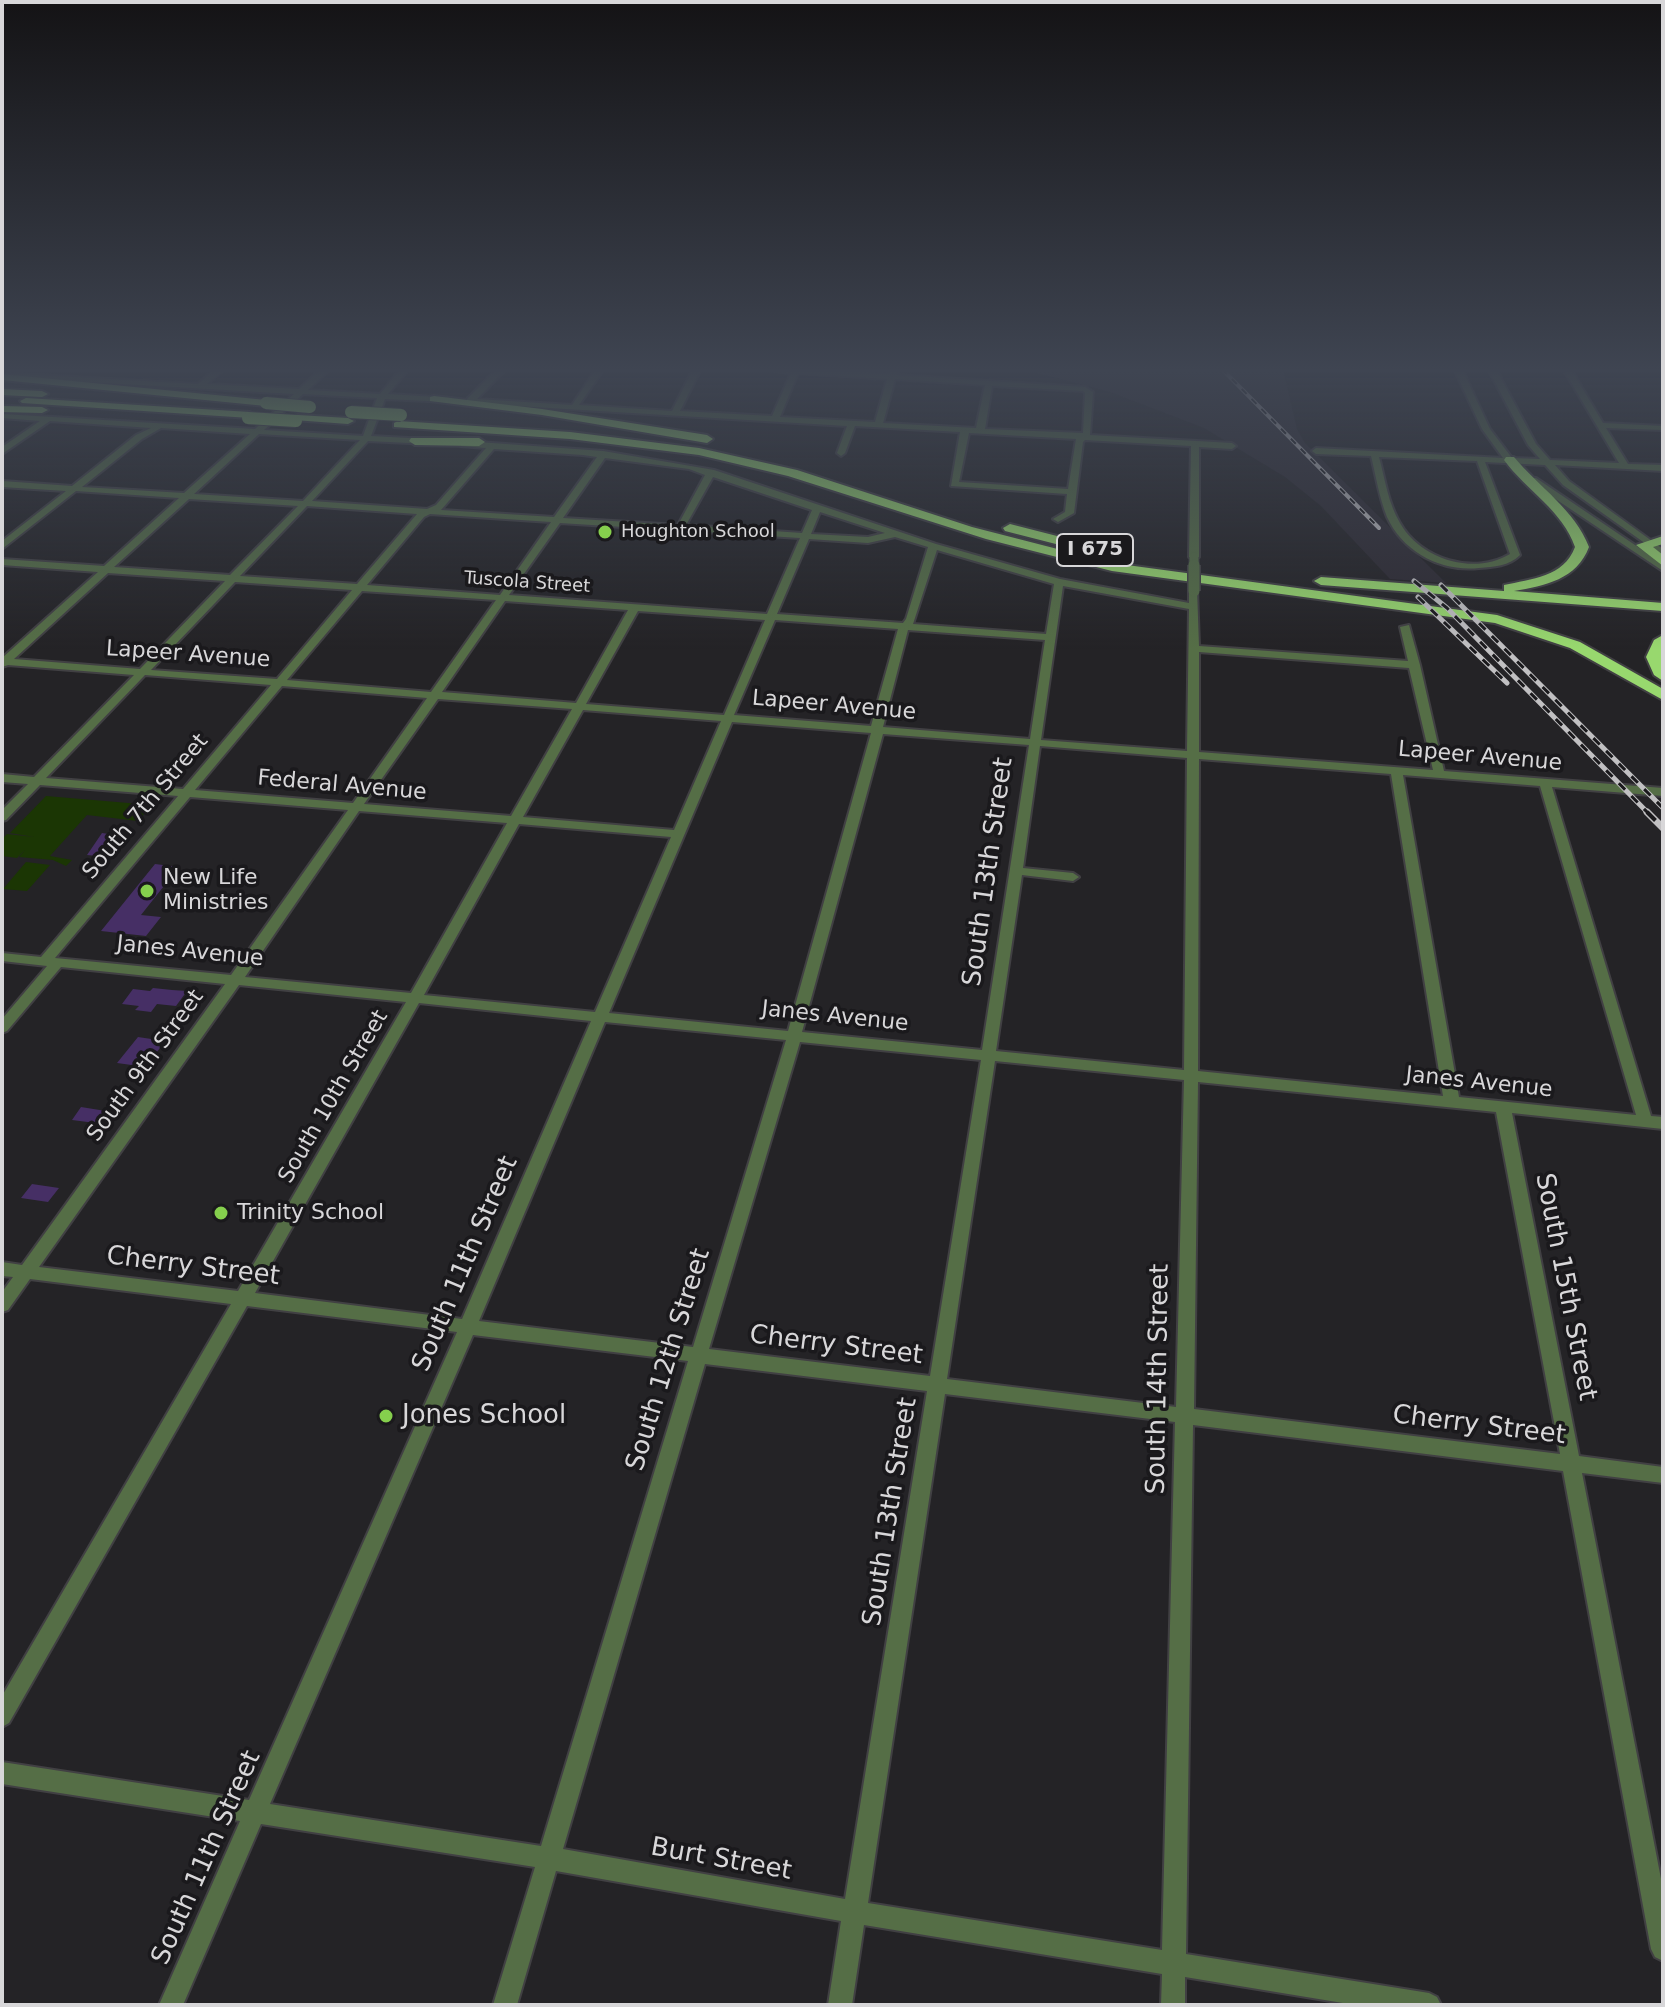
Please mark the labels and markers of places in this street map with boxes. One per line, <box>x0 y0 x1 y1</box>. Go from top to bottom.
place label: Houghton School <box>621 521 775 543</box>
marker: Houghton School <box>596 523 614 541</box>
place label: New Life Ministries <box>163 865 268 916</box>
marker: New Life Ministries <box>138 882 156 900</box>
place label: Trinity School <box>237 1200 384 1226</box>
marker: Trinity School <box>212 1204 230 1222</box>
place label: Jones School <box>402 1400 566 1432</box>
marker: Jones School <box>377 1407 395 1425</box>

